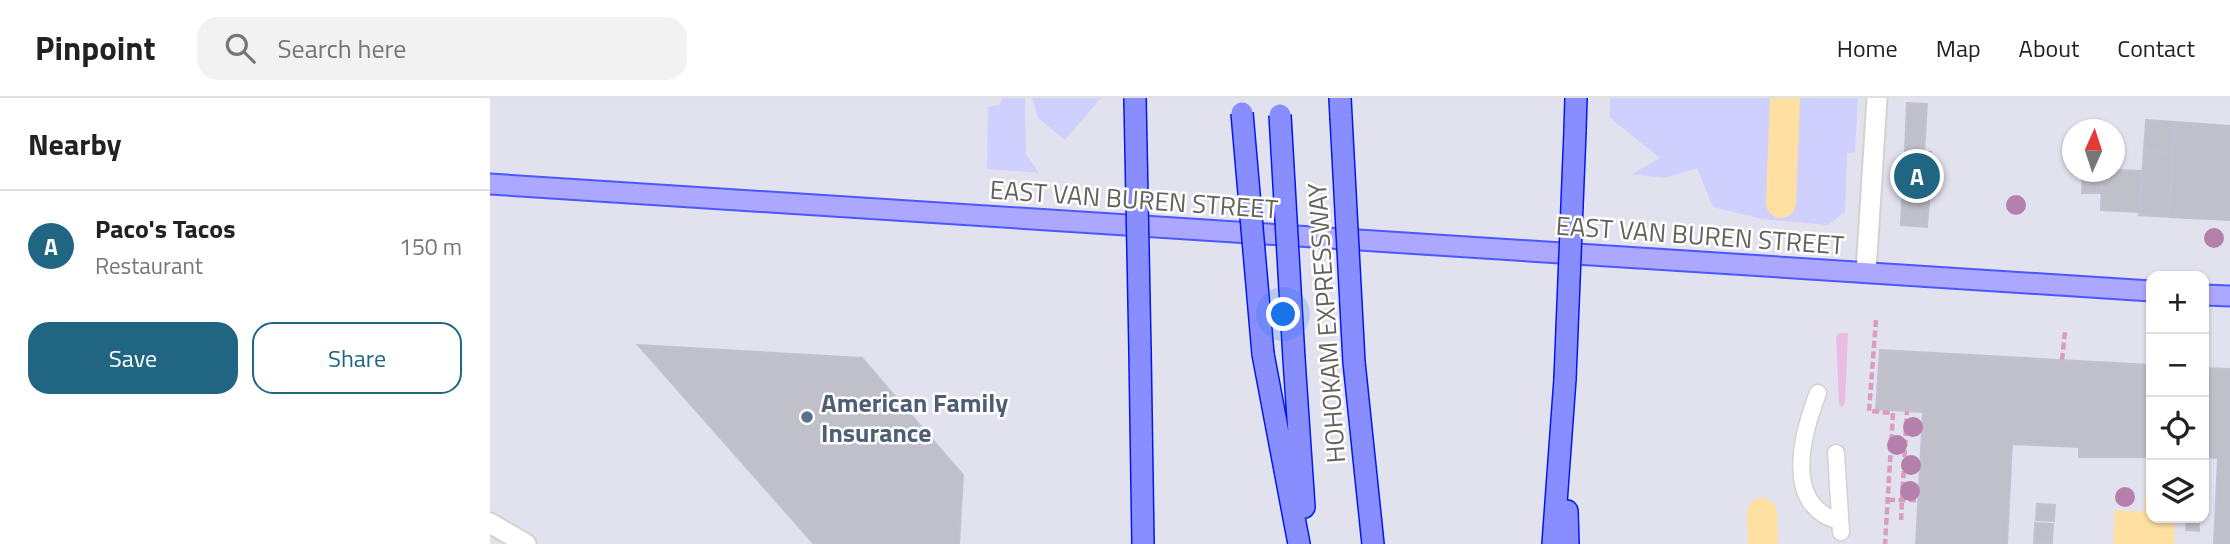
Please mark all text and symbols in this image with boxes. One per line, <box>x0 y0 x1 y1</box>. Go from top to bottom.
search box <box>197 17 687 80</box>
text: Pinpoint <box>35 23 155 73</box>
icon: search <box>221 29 259 67</box>
text: Search here <box>277 29 406 68</box>
text: Home <box>1837 30 1898 66</box>
text: Map <box>1936 30 1981 66</box>
text: About <box>2019 30 2079 66</box>
text: Contact <box>2117 30 2195 66</box>
north arrow <box>2062 119 2125 182</box>
text: Nearby <box>28 121 121 167</box>
pin: A <box>1894 150 1940 202</box>
street label: EAST VAN BUREN STREET <box>988 169 1280 229</box>
street label: HOHOKAM EXPRESSWAY <box>1297 182 1355 464</box>
street label: EAST VAN BUREN STREET <box>1554 205 1846 265</box>
text: Paco's Tacos <box>95 209 235 248</box>
text: A <box>44 229 58 264</box>
text: 150 m <box>399 229 462 264</box>
text: Restaurant <box>95 248 203 283</box>
map controls <box>2146 271 2209 523</box>
button: + <box>2146 271 2209 334</box>
your location <box>1266 297 1300 331</box>
button: Save <box>28 322 238 394</box>
button: Share <box>252 322 462 394</box>
button: − <box>2146 334 2209 397</box>
place label: American Family Insurance <box>821 383 1008 452</box>
button: locate <box>2146 397 2209 460</box>
marker: American Family Insurance <box>799 409 815 425</box>
button: layers <box>2146 460 2209 523</box>

